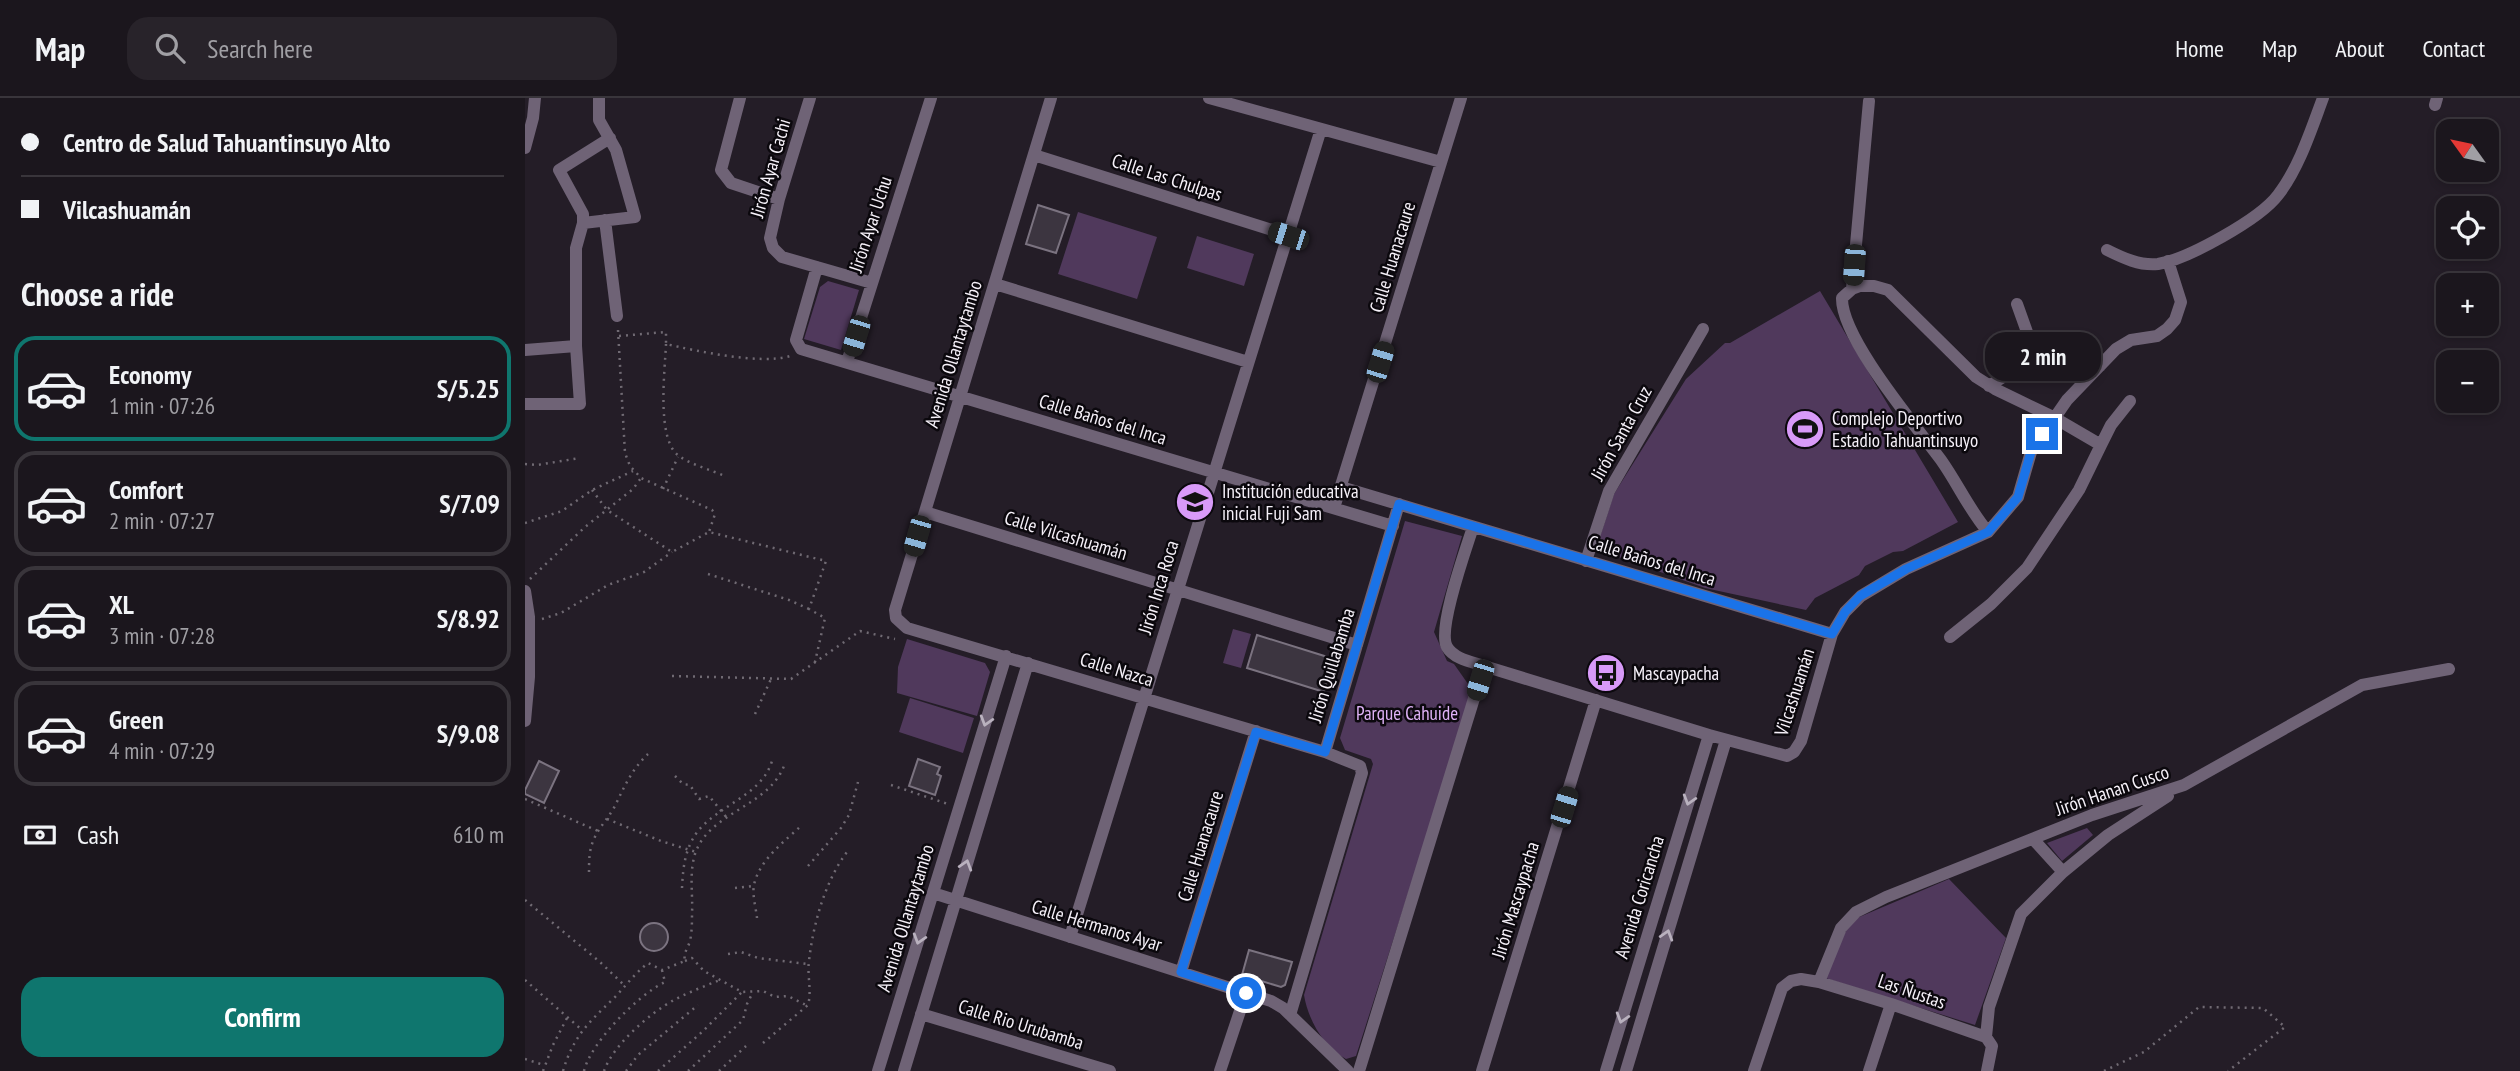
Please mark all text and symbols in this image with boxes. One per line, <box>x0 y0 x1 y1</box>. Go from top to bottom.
search box <box>127 17 617 80</box>
text: Map <box>35 27 85 70</box>
icon: search <box>151 29 189 67</box>
text: Search here <box>207 32 313 65</box>
text: Home <box>2175 33 2224 64</box>
text: Map <box>2262 33 2297 64</box>
text: About <box>2335 33 2384 64</box>
text: Contact <box>2422 33 2485 64</box>
street label: Jirón Ayar Cachi <box>744 116 796 221</box>
north arrow <box>2436 119 2499 182</box>
map controls <box>2436 119 2499 413</box>
text: Centro de Salud Tahuantinsuyo Alto <box>63 126 390 159</box>
street label: Calle Las Chulpas <box>1109 148 1225 206</box>
street label: Jirón Ayar Uchu <box>843 173 897 276</box>
text: Vilcashuamán <box>63 193 191 226</box>
button: locate <box>2436 196 2499 259</box>
street label: Calle Huanacaure <box>1364 199 1420 315</box>
car <box>1265 220 1312 252</box>
car <box>1843 243 1866 287</box>
text: Choose a ride <box>21 273 174 315</box>
button: + <box>2436 273 2499 336</box>
street label: Avenida Ollantaytambo <box>919 277 987 431</box>
car <box>840 313 873 359</box>
callout: 2 min <box>1984 332 2100 382</box>
car <box>1364 339 1397 385</box>
text: 2 min <box>2020 342 2066 371</box>
button: − <box>2436 350 2499 413</box>
icon: car <box>25 357 88 420</box>
text: Economy <box>109 358 191 391</box>
text: S/5.25 <box>437 372 500 405</box>
street label: Jirón Santa Cruz <box>1585 381 1657 485</box>
street label: Calle Baños del Inca <box>1036 388 1170 450</box>
text: 1 min · 07:26 <box>109 391 215 420</box>
place label: Complejo Deportivo Estadio Tahuantinsuyo <box>1832 406 1978 452</box>
sports icon: Complejo Deportivo Estadio Tahuantinsuyo <box>1784 408 1826 450</box>
route end <box>2026 418 2058 450</box>
icon: car <box>25 472 88 535</box>
text: Comfort <box>109 473 183 506</box>
place label: Institución educativa inicial Fuji Sam <box>1222 479 1358 525</box>
school or university icon: Institución educativa inicial Fuji Sam <box>1174 481 1216 523</box>
text: S/7.09 <box>439 487 500 520</box>
street label: Calle Vilcashuamán <box>1002 505 1130 565</box>
text: 2 min · 07:27 <box>109 506 215 535</box>
car <box>902 513 933 559</box>
street label: Calle Baños del Inca <box>1585 529 1719 591</box>
street label: Jirón Inca Roca <box>1132 537 1184 638</box>
icon: car <box>25 587 88 650</box>
text: XL <box>109 588 134 621</box>
text: S/8.92 <box>437 602 500 635</box>
street label: Jirón Quillabamba <box>1302 605 1360 726</box>
text: 3 min · 07:28 <box>109 621 215 650</box>
street label: Vilcashuamán <box>1768 645 1819 740</box>
street label: Calle Nazca <box>1077 646 1157 692</box>
bus stop icon: Mascaypacha <box>1585 652 1627 694</box>
car <box>1464 657 1497 703</box>
place label: Mascaypacha <box>1633 661 1719 685</box>
park label: Parque Cahuide <box>1356 701 1458 725</box>
icon: car <box>25 702 88 765</box>
text: Green <box>109 703 164 736</box>
one-way arrow <box>980 715 994 727</box>
text: S/9.08 <box>437 717 500 750</box>
text: 4 min · 07:29 <box>109 736 215 765</box>
street label: Jirón Hanan Cusco <box>2051 759 2172 821</box>
car <box>1548 784 1581 830</box>
street label: Calle Huanacaure <box>1172 788 1228 904</box>
one-way arrow <box>1682 794 1697 806</box>
icon: cash <box>21 816 59 854</box>
text: Cash <box>77 818 119 851</box>
text: 610 m <box>453 820 504 849</box>
street label: Avenida Coricancha <box>1609 833 1669 961</box>
street label: Jirón Mascaypacha <box>1486 839 1544 962</box>
street label: Avenida Ollantaytambo <box>871 841 939 995</box>
one-way arrow <box>957 859 972 871</box>
street label: Calle Hermanos Ayar <box>1029 894 1166 956</box>
one-way arrow <box>1658 930 1673 942</box>
one-way arrow <box>912 932 927 944</box>
street label: Las Ñustas <box>1875 968 1949 1014</box>
button: Confirm <box>21 977 504 1057</box>
route start <box>1230 977 1262 1009</box>
street label: Calle Rio Urubamba <box>955 994 1087 1054</box>
one-way arrow <box>1616 1011 1631 1023</box>

